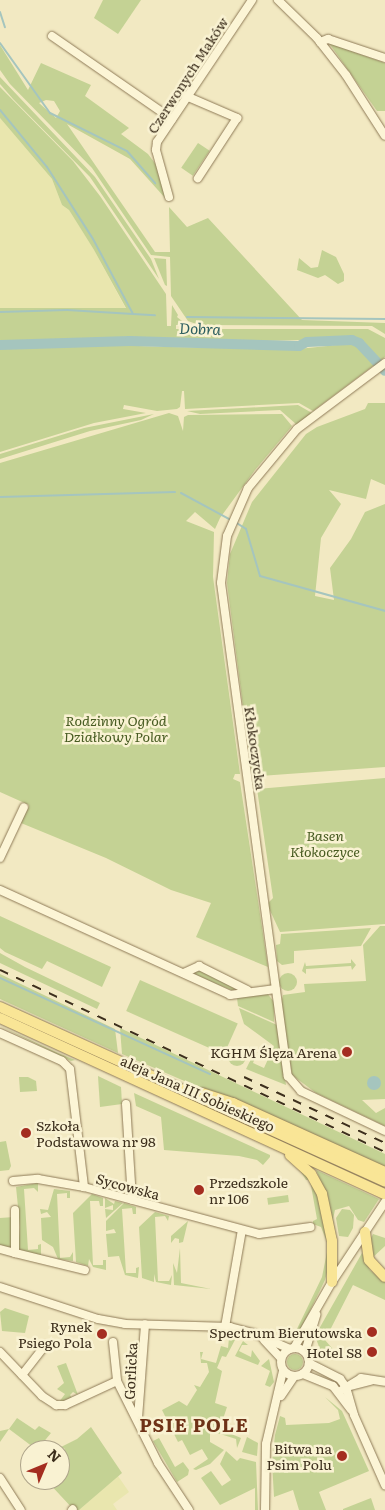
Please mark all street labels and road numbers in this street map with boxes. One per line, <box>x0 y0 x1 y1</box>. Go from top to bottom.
street label: Czerwonych Maków <box>143 14 231 136</box>
street label: Kłokoczycka <box>242 705 270 791</box>
street label: aleja Jana III Sobieskiego <box>118 1051 278 1135</box>
street label: Sycowska <box>94 1169 162 1203</box>
street label: Gorlicka <box>120 1342 140 1400</box>

